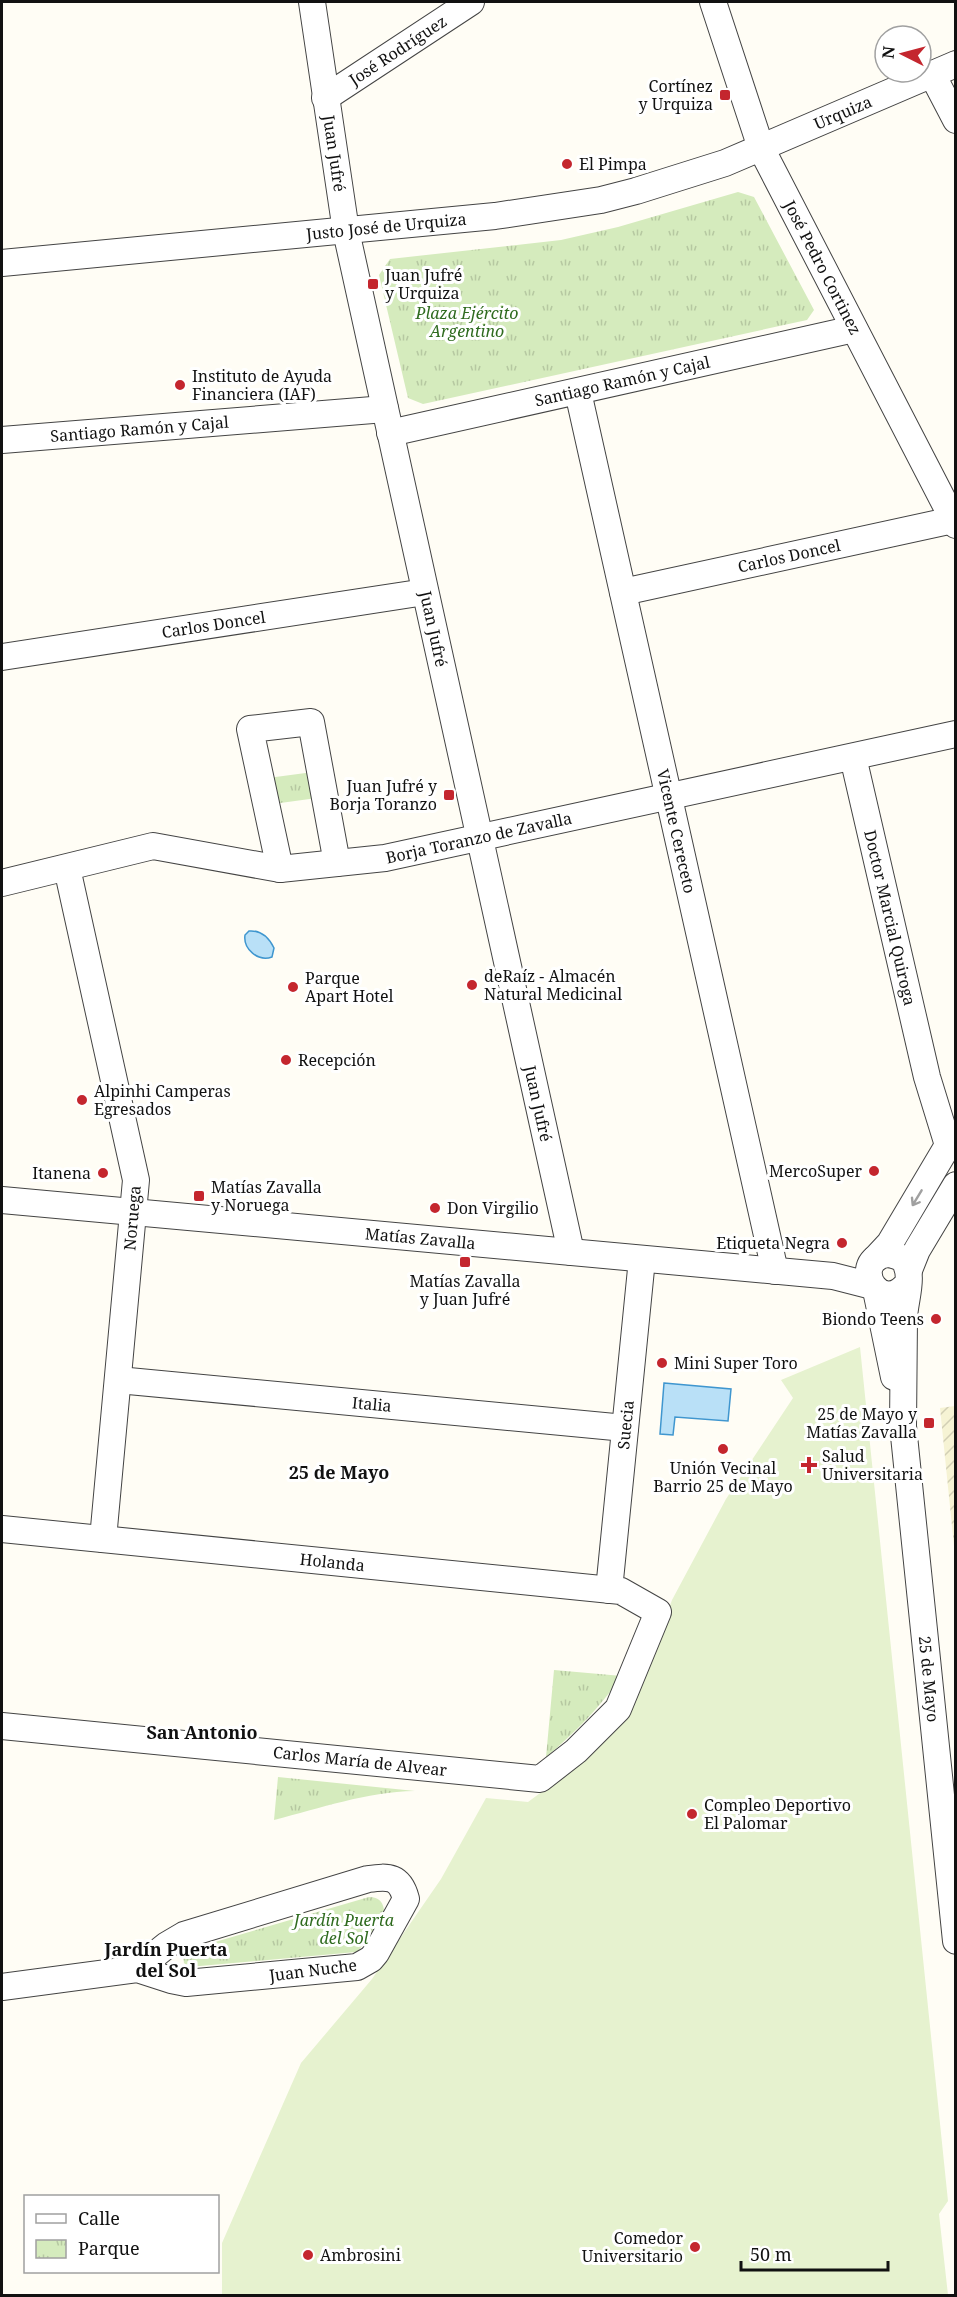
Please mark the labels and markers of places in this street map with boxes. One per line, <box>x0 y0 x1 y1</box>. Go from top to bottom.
place label: Cortínez y Urquiza <box>639 75 713 115</box>
marker: Cortínez y Urquiza <box>718 88 732 102</box>
place label: El Pimpa <box>579 153 647 175</box>
marker: El Pimpa <box>560 157 574 171</box>
place label: Juan Jufré y Urquiza <box>384 264 462 304</box>
marker: Juan Jufré y Urquiza <box>366 277 380 291</box>
place label: Instituto de Ayuda Financiera (IAF) <box>192 365 332 405</box>
marker: Instituto de Ayuda Financiera (IAF) <box>173 378 187 392</box>
place label: Juan Jufré y Borja Toranzo <box>330 775 438 815</box>
marker: Juan Jufré y Borja Toranzo <box>442 788 456 802</box>
place label: deRaíz - Almacén Natural Medicinal <box>484 965 622 1005</box>
place label: Parque Apart Hotel <box>305 967 394 1007</box>
marker: deRaíz - Almacén Natural Medicinal <box>465 978 479 992</box>
marker: Parque Apart Hotel <box>286 980 300 994</box>
place label: Recepción <box>298 1049 376 1071</box>
marker: Recepción <box>279 1053 293 1067</box>
place label: Alpinhi Camperas Egresados <box>94 1080 231 1120</box>
marker: Alpinhi Camperas Egresados <box>75 1093 89 1107</box>
place label: MercoSuper <box>769 1160 862 1182</box>
place label: Itanena <box>32 1162 91 1184</box>
marker: MercoSuper <box>867 1164 881 1178</box>
marker: Itanena <box>96 1166 110 1180</box>
place label: Matías Zavalla y Noruega <box>211 1176 322 1216</box>
marker: Matías Zavalla y Noruega <box>192 1189 206 1203</box>
place label: Don Virgilio <box>447 1197 539 1219</box>
marker: Don Virgilio <box>428 1201 442 1215</box>
place label: Etiqueta Negra <box>716 1232 830 1254</box>
marker: Etiqueta Negra <box>835 1236 849 1250</box>
marker: Matías Zavalla y Juan Jufré <box>458 1255 472 1269</box>
place label: Matías Zavalla y Juan Jufré <box>410 1270 520 1310</box>
place label: Biondo Teens <box>822 1308 924 1330</box>
marker: Biondo Teens <box>929 1312 943 1326</box>
place label: Mini Super Toro <box>674 1352 798 1374</box>
marker: Mini Super Toro <box>655 1356 669 1370</box>
place label: 25 de Mayo y Matías Zavalla <box>806 1403 918 1443</box>
marker: 25 de Mayo y Matías Zavalla <box>922 1416 936 1430</box>
marker: Unión Vecinal Barrio 25 de Mayo <box>716 1442 730 1456</box>
place label: Salud Universitaria <box>822 1445 923 1485</box>
marker: Salud Universitaria <box>800 1456 818 1474</box>
place label: Unión Vecinal Barrio 25 de Mayo <box>653 1457 793 1497</box>
place label: Compleo Deportivo El Palomar <box>704 1794 851 1834</box>
marker: Compleo Deportivo El Palomar <box>685 1807 699 1821</box>
place label: Comedor Universitario <box>582 2227 683 2267</box>
marker: Comedor Universitario <box>688 2240 702 2254</box>
place label: Ambrosini <box>320 2244 401 2266</box>
marker: Ambrosini <box>301 2248 315 2262</box>

